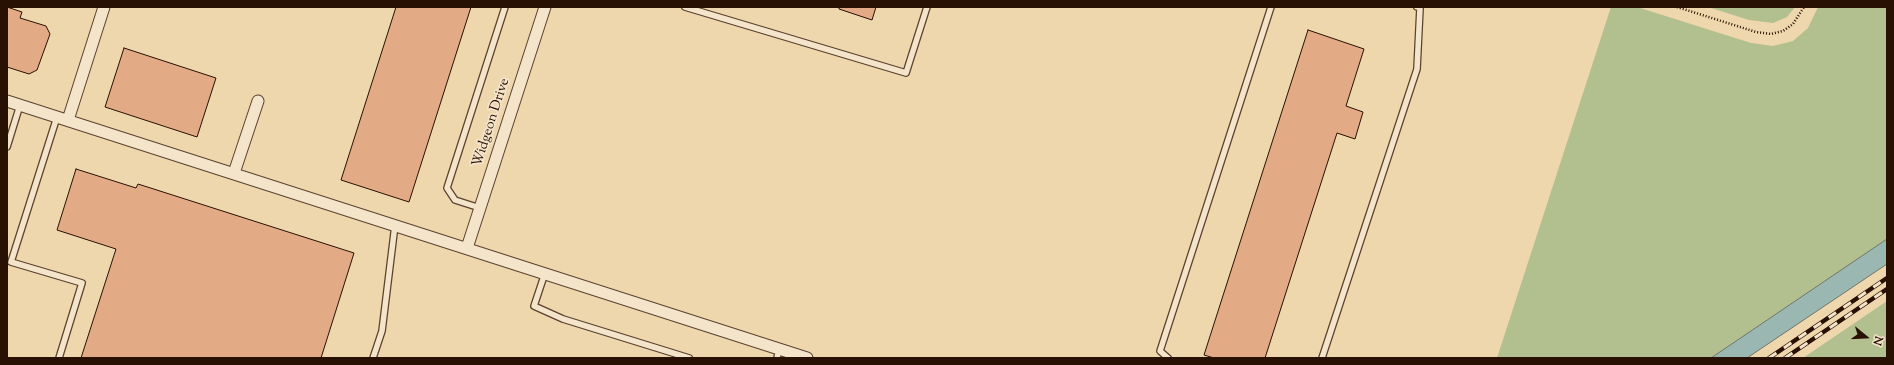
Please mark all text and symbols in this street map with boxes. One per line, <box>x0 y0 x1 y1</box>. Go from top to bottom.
street label: Widgeon Drive <box>470 77 514 169</box>
north arrow <box>1846 317 1886 357</box>
text: N <box>1868 334 1886 347</box>

